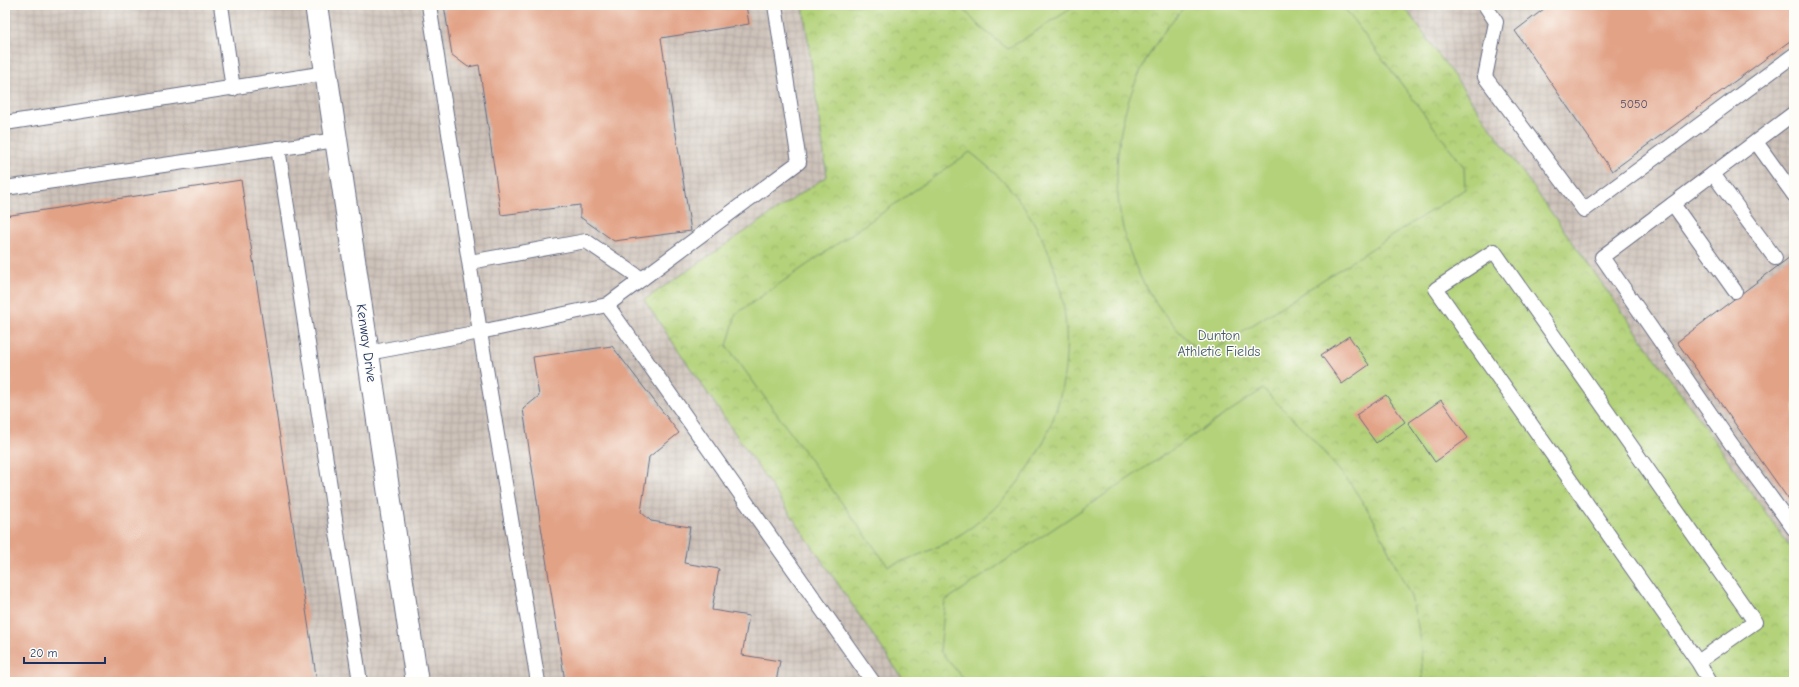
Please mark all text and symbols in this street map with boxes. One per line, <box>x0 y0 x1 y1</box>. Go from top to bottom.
house number: 5050 <box>1620 97 1648 111</box>
street label: Kenway Drive <box>353 303 380 383</box>
park label: Dunton Athletic Fields <box>1178 327 1261 360</box>
scale bar <box>24 639 105 665</box>
text: 20 m <box>30 646 58 660</box>

